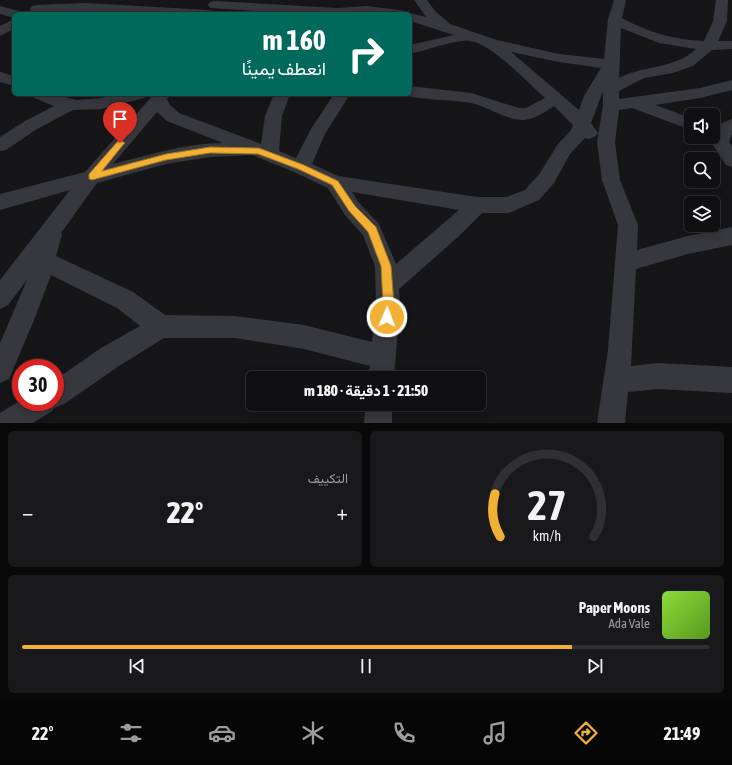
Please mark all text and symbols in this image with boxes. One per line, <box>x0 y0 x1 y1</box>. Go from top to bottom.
text: 160 m <box>263 24 326 56</box>
icon: right <box>340 28 392 80</box>
text: انعطف يمينًا <box>242 58 326 79</box>
pin <box>103 102 137 143</box>
icon: arrive <box>109 108 131 130</box>
map controls <box>684 108 720 232</box>
button: sound <box>684 108 720 144</box>
button: search <box>684 152 720 188</box>
button: layers <box>684 196 720 232</box>
position arrow <box>366 296 408 338</box>
speed limit sign: 30 <box>12 359 64 411</box>
text: 21:50 · 1 دقيقة · 180 m <box>304 382 428 399</box>
text: التكييف <box>308 471 348 486</box>
text: 27 <box>527 481 567 529</box>
text: 22° <box>167 495 203 529</box>
text: − <box>22 499 33 525</box>
text: + <box>337 499 348 525</box>
text: km/h <box>533 528 561 544</box>
text: Paper Moons <box>579 599 650 616</box>
text: Ada Vale <box>608 616 650 631</box>
icon: previous <box>126 655 148 677</box>
icon: pause <box>355 655 377 677</box>
icon: next <box>584 655 606 677</box>
icon: filters <box>117 719 145 747</box>
icon: car <box>208 719 236 747</box>
icon: climate <box>299 719 327 747</box>
icon: phone <box>390 719 418 747</box>
icon: music <box>481 719 509 747</box>
icon: directions <box>572 719 600 747</box>
text: 22° <box>32 723 54 744</box>
text: 21:49 <box>663 723 700 744</box>

